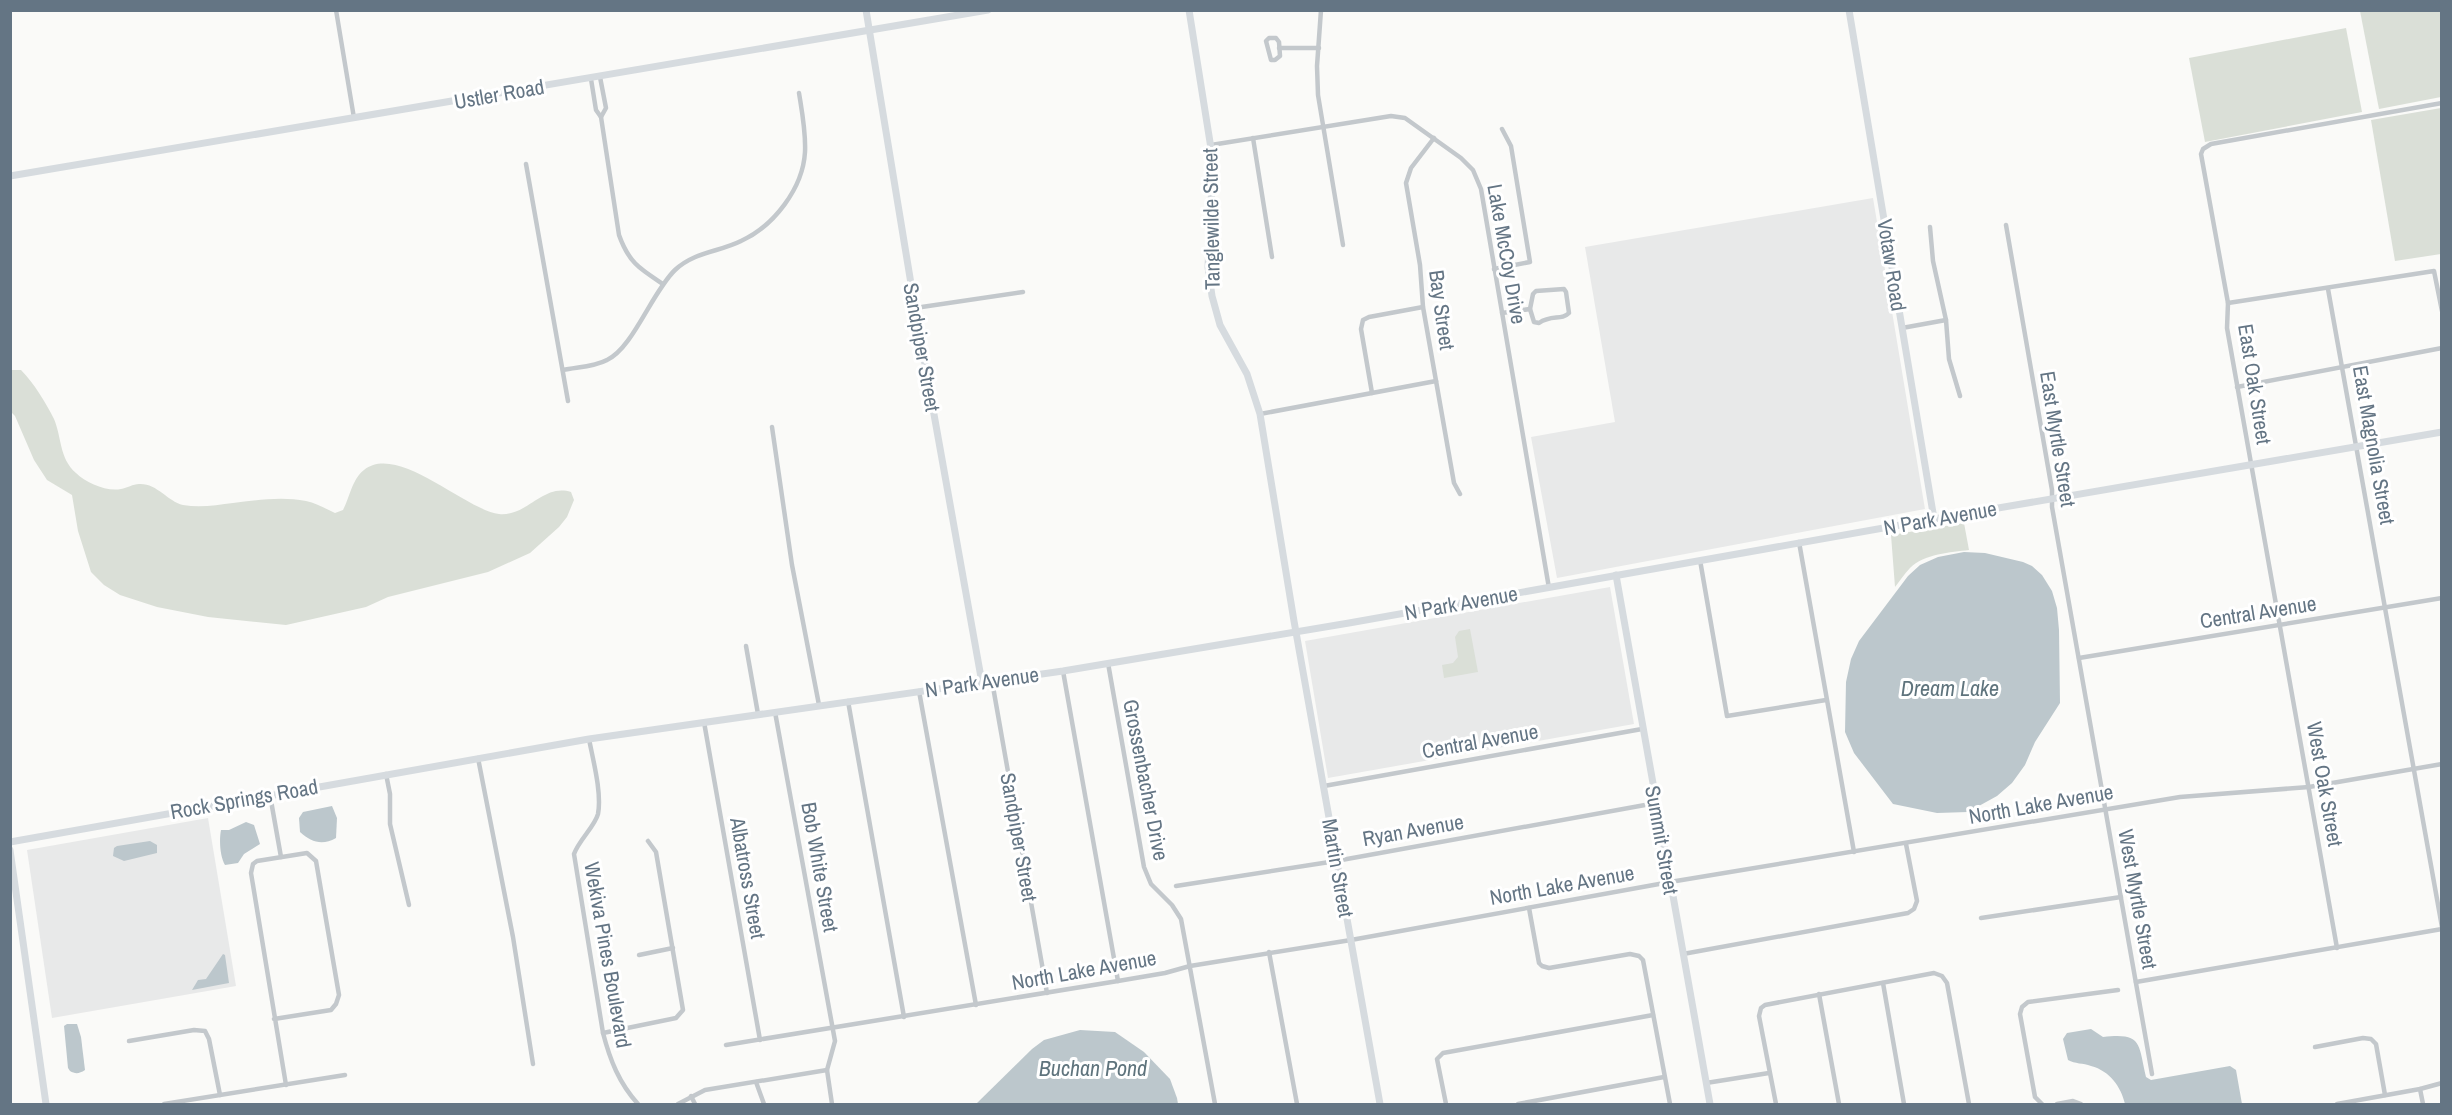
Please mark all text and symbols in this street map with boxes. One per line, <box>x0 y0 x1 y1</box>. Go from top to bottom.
street label: Ustler Road <box>452 72 546 116</box>
street label: Tanglewilde Street <box>1195 148 1227 290</box>
street label: Lake McCoy Drive <box>1480 182 1534 326</box>
street label: Votaw Road <box>1870 217 1914 313</box>
street label: Bay Street <box>1422 268 1462 352</box>
street label: Sandpiper Street <box>896 280 948 414</box>
street label: East Oak Street <box>2231 322 2279 447</box>
street label: East Magnolia Street <box>2346 363 2402 527</box>
street label: East Myrtle Street <box>2033 369 2083 509</box>
street label: N Park Avenue <box>1881 494 1999 542</box>
street label: N Park Avenue <box>1402 579 1520 627</box>
street label: Central Avenue <box>2198 588 2318 636</box>
street label: N Park Avenue <box>923 660 1041 704</box>
water label: Dream Lake <box>1901 673 1999 703</box>
street label: Grossenbacher Drive <box>1116 697 1176 863</box>
street label: Central Avenue <box>1420 717 1540 765</box>
street label: West Oak Street <box>2300 719 2350 849</box>
street label: Sandpiper Street <box>993 770 1045 904</box>
street label: Rock Springs Road <box>168 772 320 826</box>
street label: North Lake Avenue <box>1966 777 2116 831</box>
street label: Summit Street <box>1638 783 1686 897</box>
street label: Bob White Street <box>794 800 846 934</box>
street label: Ryan Avenue <box>1360 807 1466 853</box>
street label: Albatross Street <box>723 814 773 941</box>
street label: Martin Street <box>1315 816 1361 920</box>
street label: West Myrtle Street <box>2111 827 2165 971</box>
street label: North Lake Avenue <box>1487 858 1637 912</box>
street label: Wekiva Pines Boulevard <box>577 860 639 1050</box>
street label: North Lake Avenue <box>1009 943 1159 997</box>
water label: Buchan Pond <box>1039 1053 1148 1083</box>

